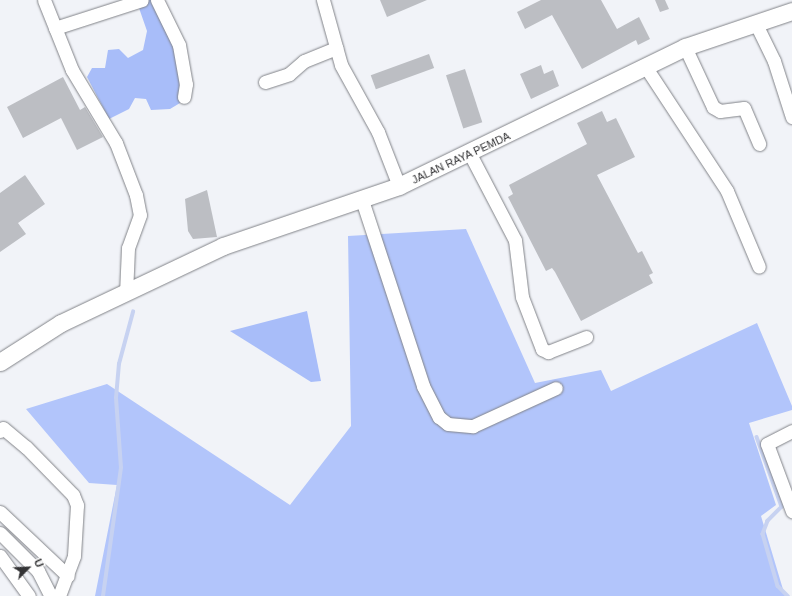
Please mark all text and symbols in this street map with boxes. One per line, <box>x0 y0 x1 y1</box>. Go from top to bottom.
street label: JALAN RAYA PEMDA <box>409 129 513 187</box>
north arrow <box>8 548 48 588</box>
text: U <box>32 557 46 569</box>

